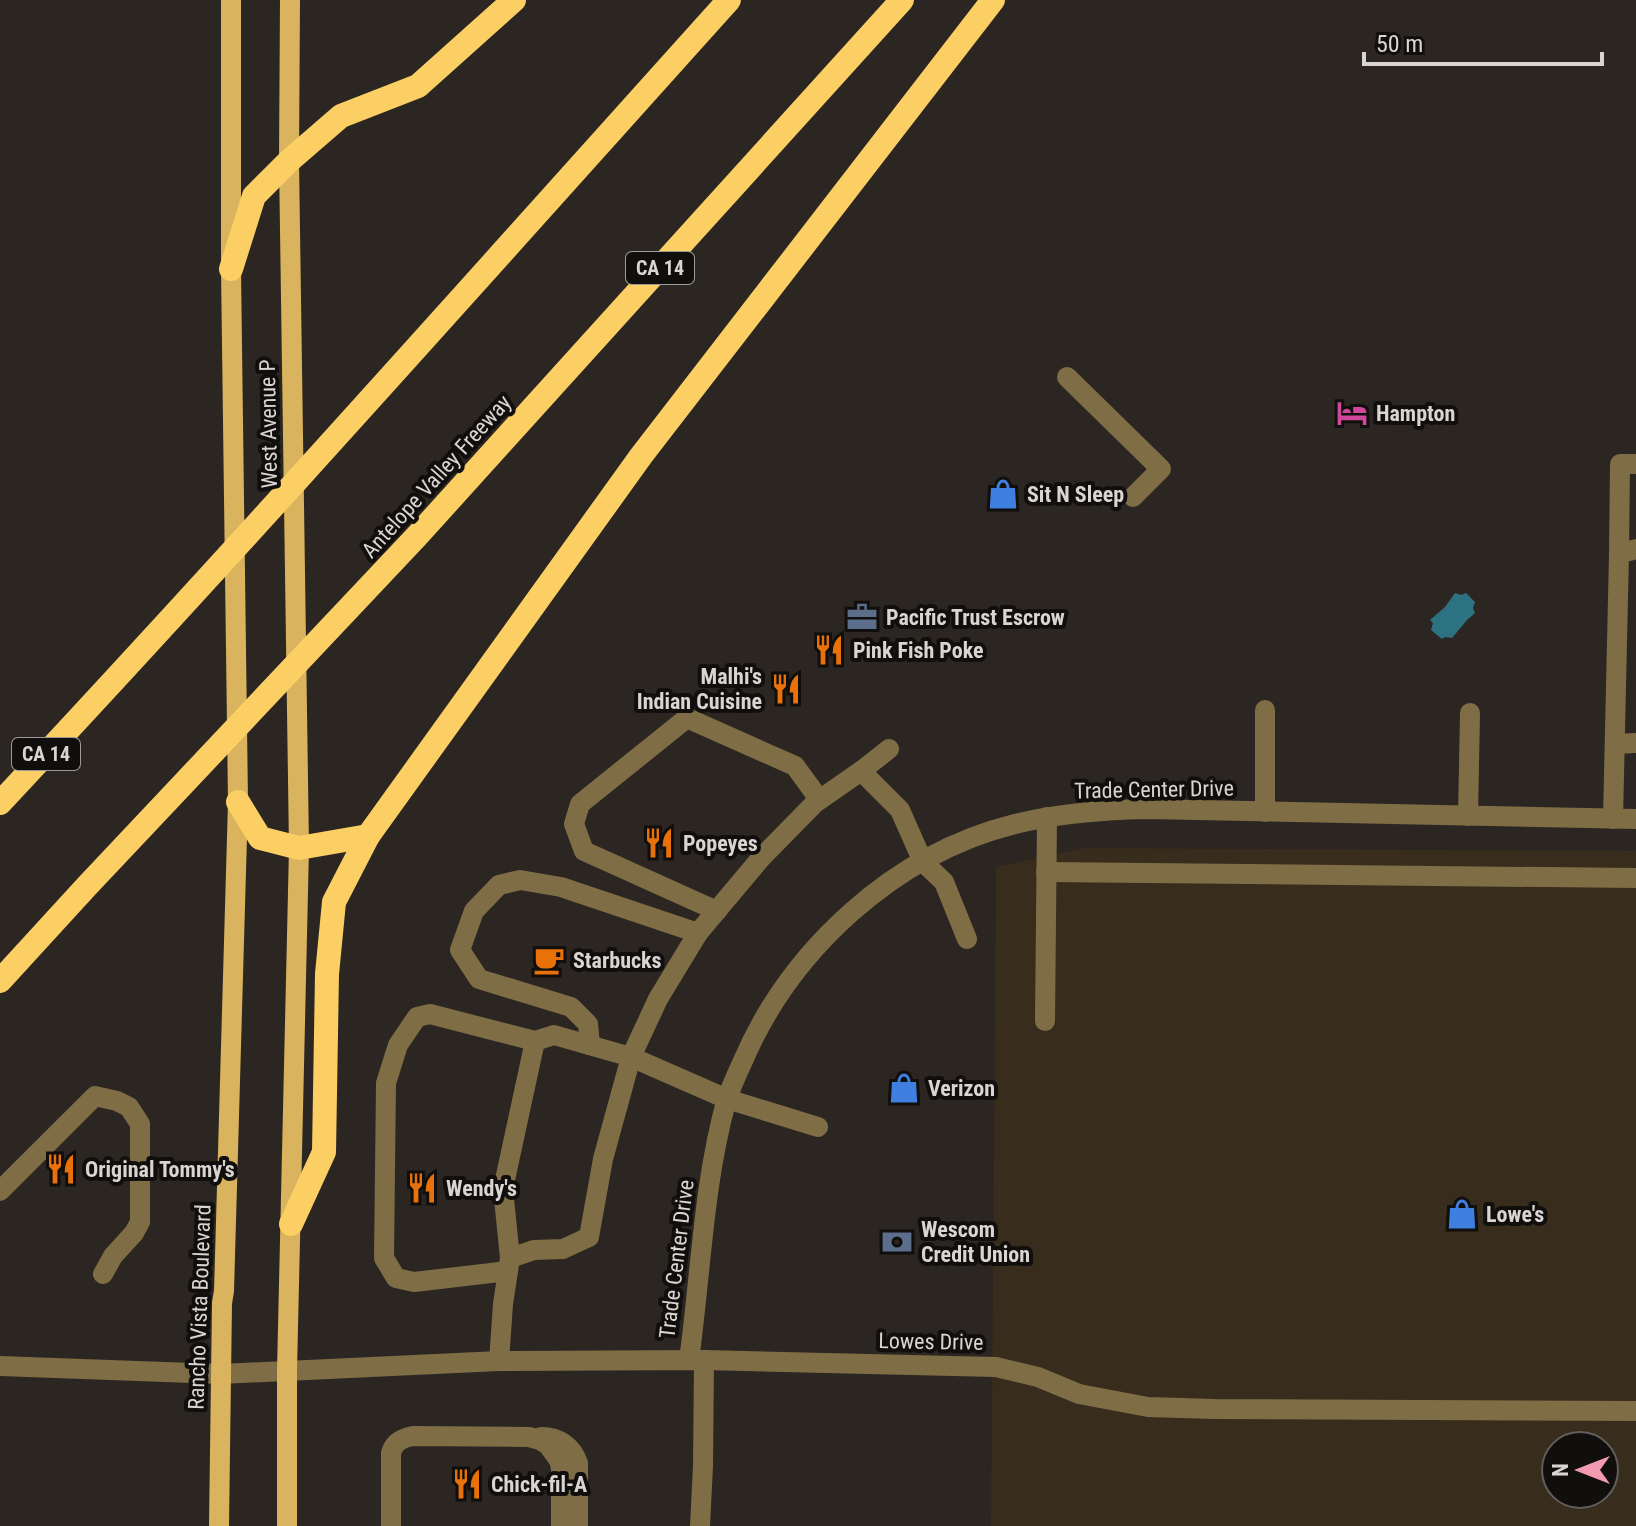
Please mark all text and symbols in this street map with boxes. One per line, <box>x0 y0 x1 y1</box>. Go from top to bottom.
scale bar <box>1364 16 1602 66</box>
text: 50 m <box>1376 30 1423 58</box>
road number: CA 14 <box>626 252 694 284</box>
street label: West Avenue P <box>255 359 282 489</box>
street label: Antelope Valley Freeway <box>357 390 516 563</box>
hotel icon: Hampton <box>1335 396 1369 430</box>
place label: Hampton <box>1376 401 1455 426</box>
shop icon: Sit N Sleep <box>986 477 1020 511</box>
place label: Sit N Sleep <box>1027 482 1124 507</box>
office icon: Pacific Trust Escrow <box>845 600 879 634</box>
place label: Pacific Trust Escrow <box>886 605 1065 630</box>
restaurant icon: Pink Fish Poke <box>812 633 846 667</box>
place label: Pink Fish Poke <box>853 638 984 663</box>
place label: Malhi's Indian Cuisine <box>637 664 762 714</box>
restaurant icon: Malhi's Indian Cuisine <box>769 672 803 706</box>
road number: CA 14 <box>12 738 80 770</box>
street label: Trade Center Drive <box>1074 776 1234 803</box>
restaurant icon: Popeyes <box>642 826 676 860</box>
place label: Popeyes <box>683 831 758 856</box>
cafe icon: Starbucks <box>532 943 566 977</box>
place label: Starbucks <box>573 948 662 973</box>
shop icon: Verizon <box>887 1071 921 1105</box>
place label: Verizon <box>928 1076 995 1101</box>
restaurant icon: Original Tommy's <box>44 1152 78 1186</box>
place label: Original Tommy's <box>85 1157 235 1182</box>
restaurant icon: Wendy's <box>405 1171 439 1205</box>
place label: Wendy's <box>446 1176 517 1201</box>
street label: Trade Center Drive <box>654 1178 699 1340</box>
shop icon: Lowe's <box>1445 1197 1479 1231</box>
place label: Lowe's <box>1486 1202 1544 1227</box>
street label: Rancho Vista Boulevard <box>183 1204 216 1410</box>
place label: Wescom Credit Union <box>921 1217 1030 1267</box>
bank icon: Wescom Credit Union <box>880 1225 914 1259</box>
street label: Lowes Drive <box>878 1328 984 1355</box>
north arrow <box>1540 1430 1620 1510</box>
text: N <box>1548 1463 1573 1477</box>
restaurant icon: Chick-fil-A <box>450 1467 484 1501</box>
place label: Chick-fil-A <box>491 1472 587 1497</box>

